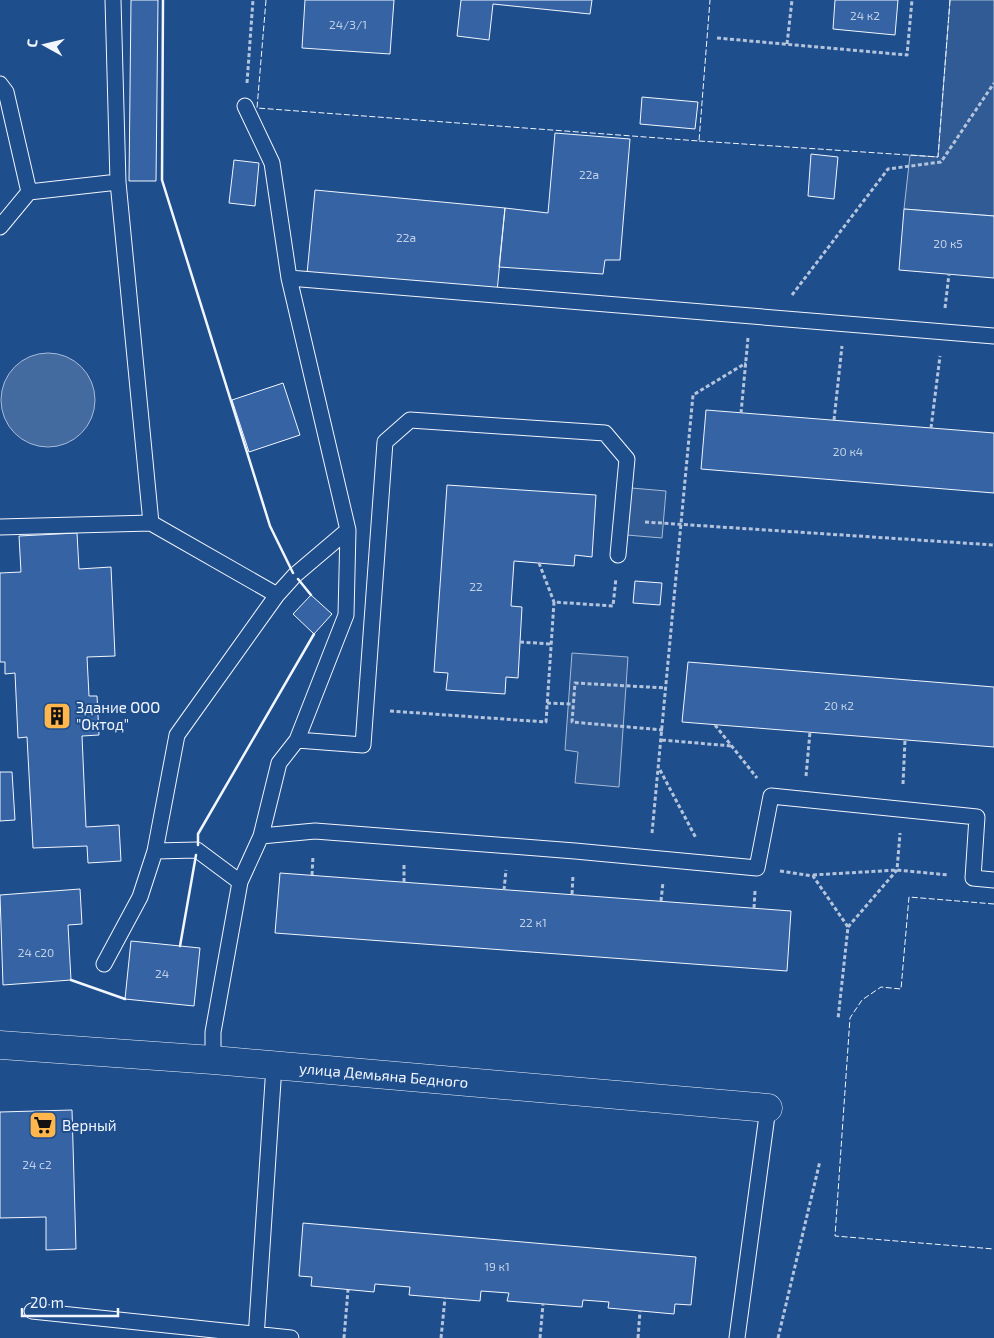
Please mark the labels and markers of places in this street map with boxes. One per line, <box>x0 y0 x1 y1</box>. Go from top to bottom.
place label: Здание ООО "Октод" <box>76 698 160 733</box>
building icon: Здание ООО "Октод" <box>42 701 72 731</box>
supermarket icon: Верный <box>28 1110 58 1140</box>
place label: Верный <box>62 1116 117 1134</box>

